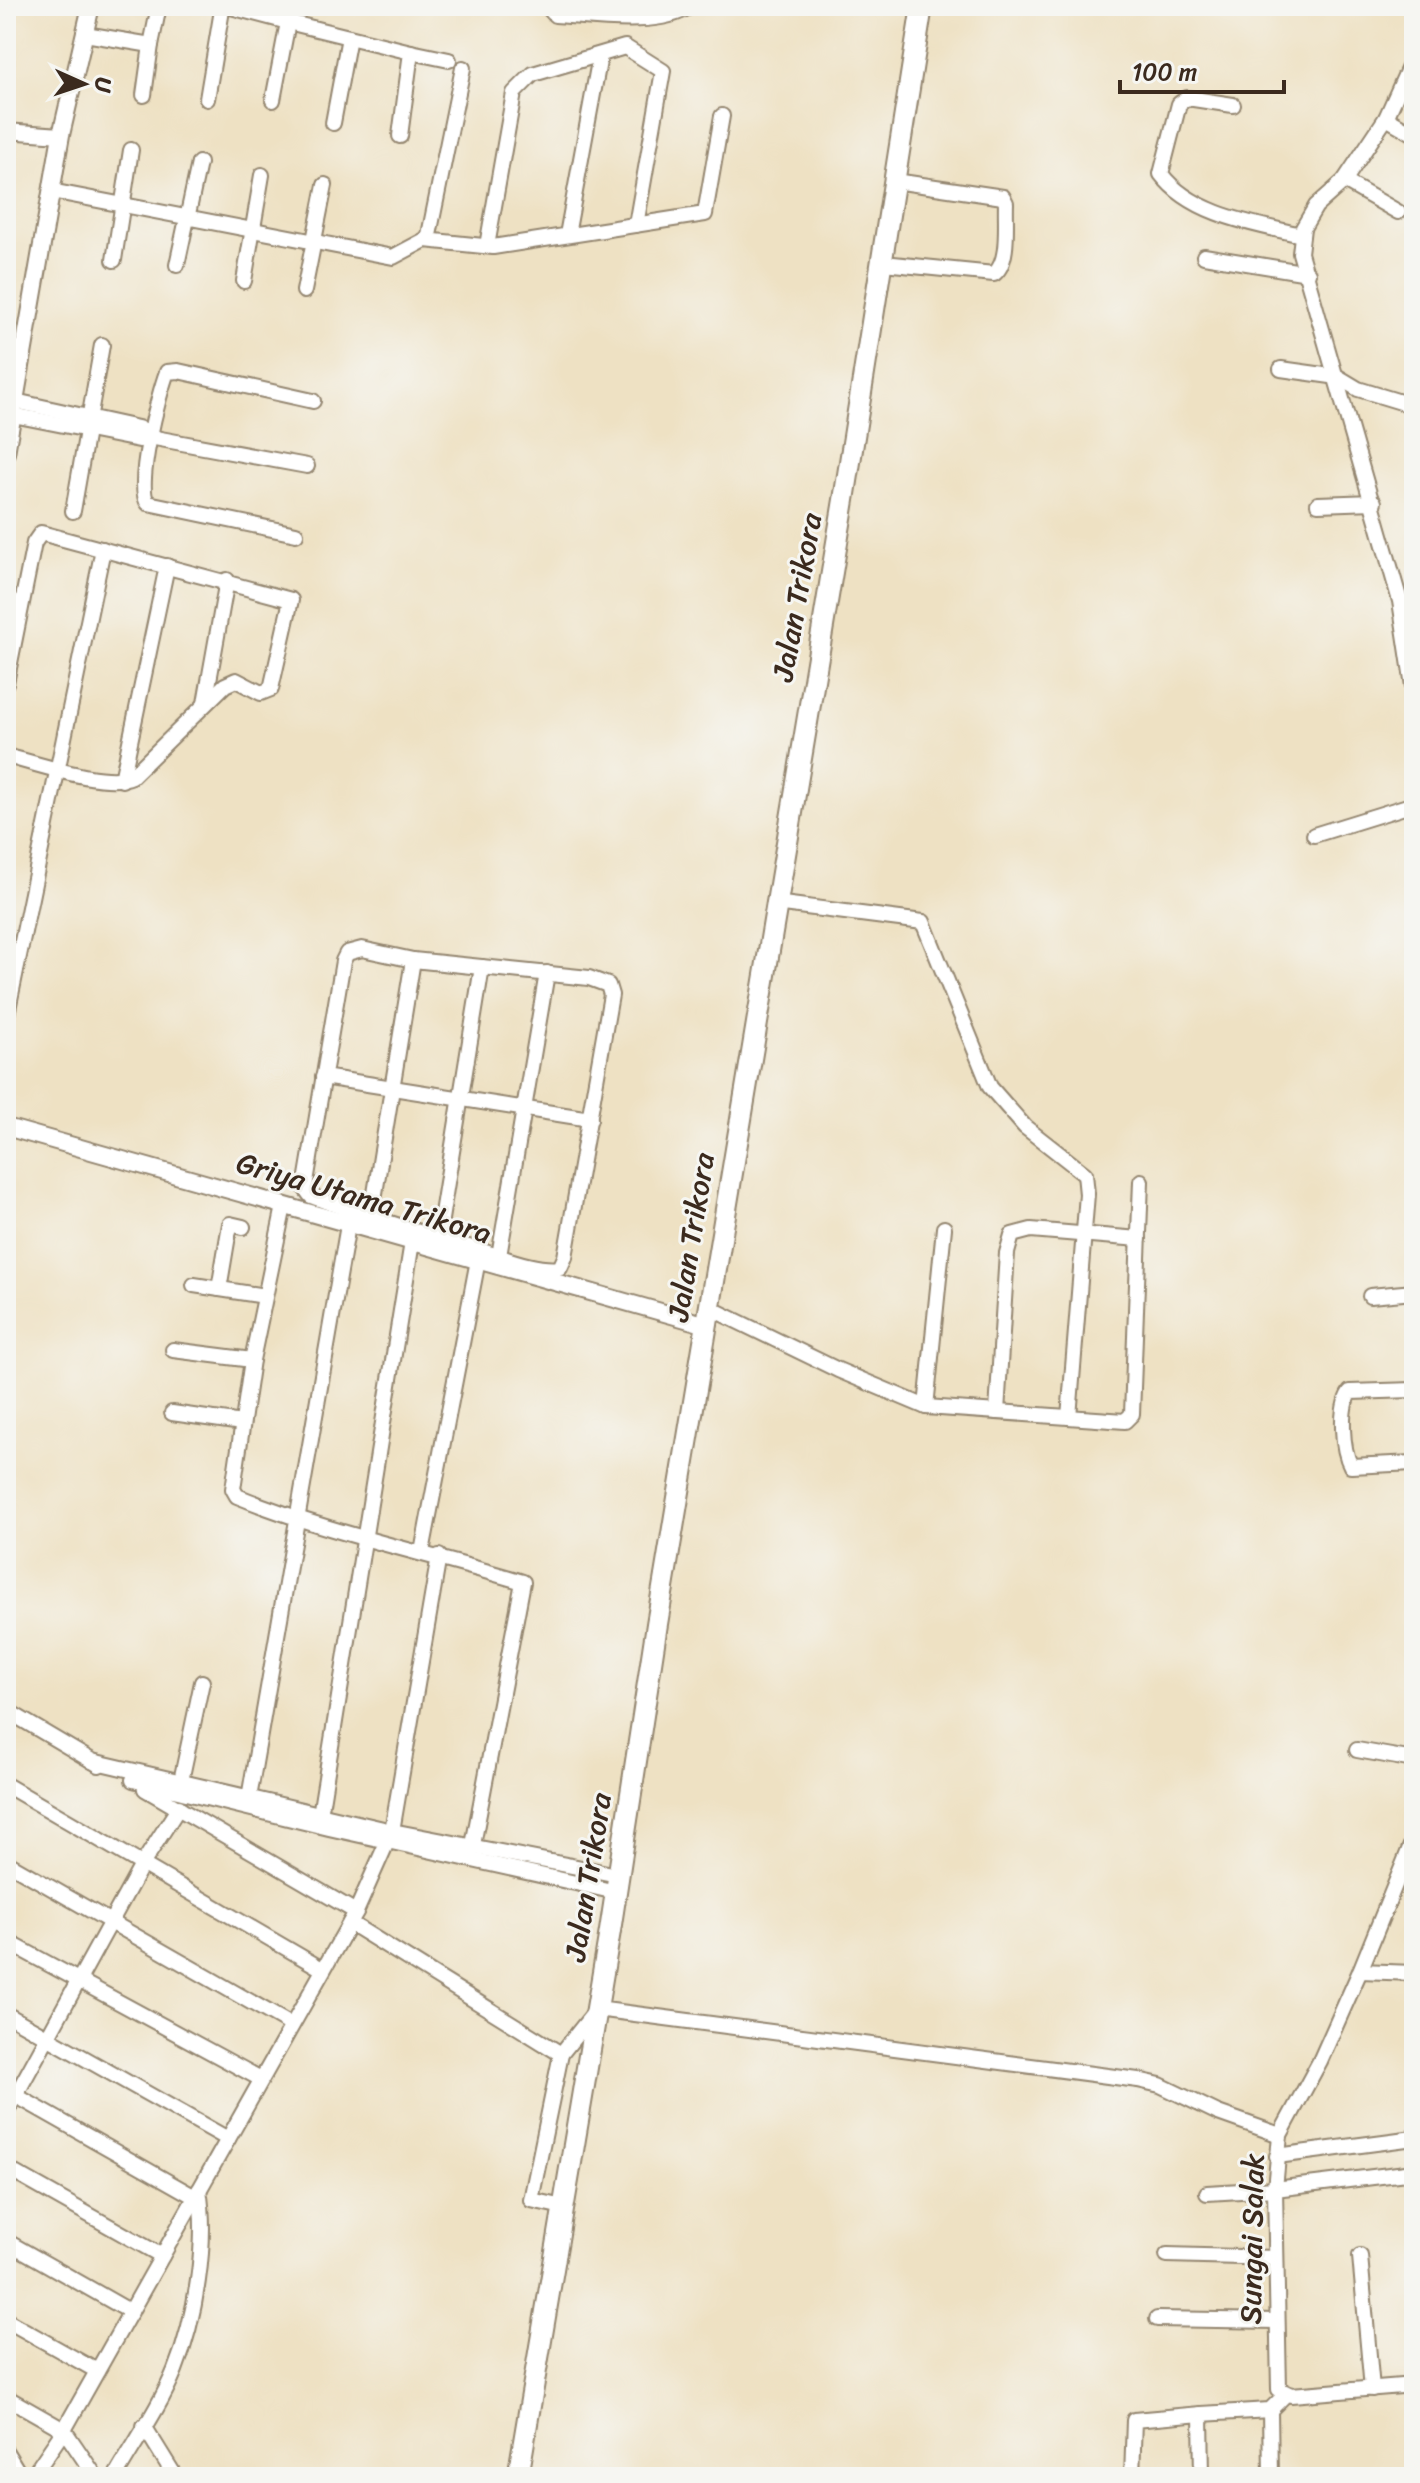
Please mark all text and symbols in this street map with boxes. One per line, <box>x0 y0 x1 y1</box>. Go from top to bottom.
north arrow <box>44 44 124 124</box>
scale bar <box>1120 44 1284 94</box>
text: 100 m <box>1132 51 1197 93</box>
text: U <box>84 77 123 95</box>
street label: Jalan Trikora <box>755 508 839 686</box>
street label: Griya Utama Trikora <box>230 1136 498 1260</box>
street label: Jalan Trikora <box>651 1148 731 1326</box>
street label: Jalan Trikora <box>548 1788 628 1966</box>
street label: Sungai Salak <box>1224 2152 1281 2325</box>

